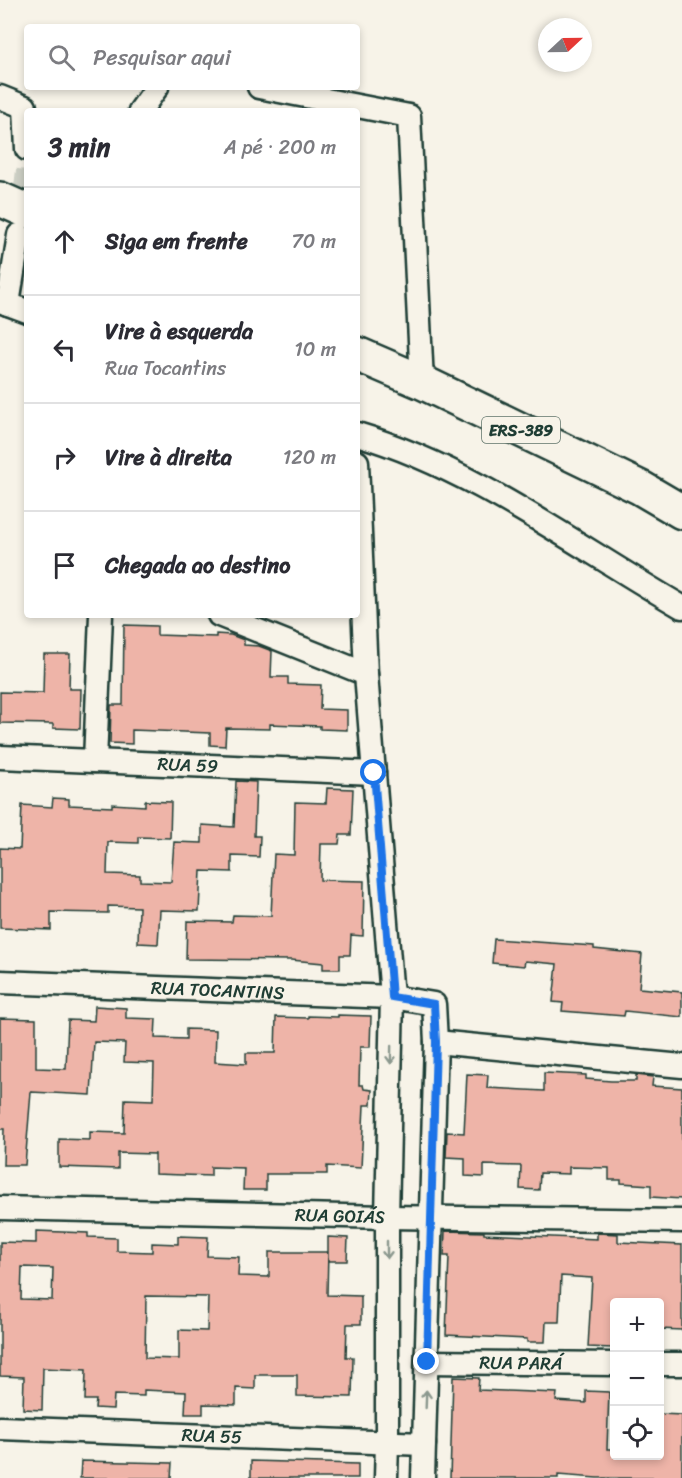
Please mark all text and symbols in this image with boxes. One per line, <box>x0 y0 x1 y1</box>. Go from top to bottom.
north arrow <box>538 18 592 72</box>
search box <box>24 24 360 90</box>
text: Pesquisar aqui <box>93 38 231 77</box>
icon: search <box>45 41 78 74</box>
text: 3 min <box>48 124 110 170</box>
text: A pé · 200 m <box>224 130 336 165</box>
text: Siga em frente <box>105 222 248 261</box>
text: 70 m <box>291 224 336 259</box>
icon: ahead <box>48 225 81 258</box>
text: Vire à esquerda <box>105 312 253 351</box>
text: 10 m <box>294 332 336 367</box>
icon: left <box>48 333 81 366</box>
text: Rua Tocantins <box>105 351 226 386</box>
road number: ERS-389 <box>482 417 560 443</box>
text: Vire à direita <box>105 438 232 477</box>
text: 120 m <box>283 440 336 475</box>
icon: right <box>48 441 81 474</box>
text: Chegada ao destino <box>105 546 290 585</box>
icon: arrive <box>48 549 81 582</box>
street label: RUA 59 <box>157 748 219 782</box>
route start <box>360 759 386 785</box>
street label: RUA TOCANTINS <box>150 972 285 1009</box>
one-way arrow <box>385 1045 396 1065</box>
street label: RUA GOIÁS <box>295 1199 386 1233</box>
one-way arrow <box>381 1240 393 1260</box>
map controls <box>610 1298 664 1460</box>
button: + <box>610 1298 664 1352</box>
street label: RUA PARÁ <box>479 1347 565 1379</box>
route end <box>413 1348 439 1374</box>
button: − <box>610 1352 664 1406</box>
one-way arrow <box>420 1389 431 1409</box>
button: locate <box>610 1406 664 1460</box>
street label: RUA 55 <box>181 1419 243 1453</box>

